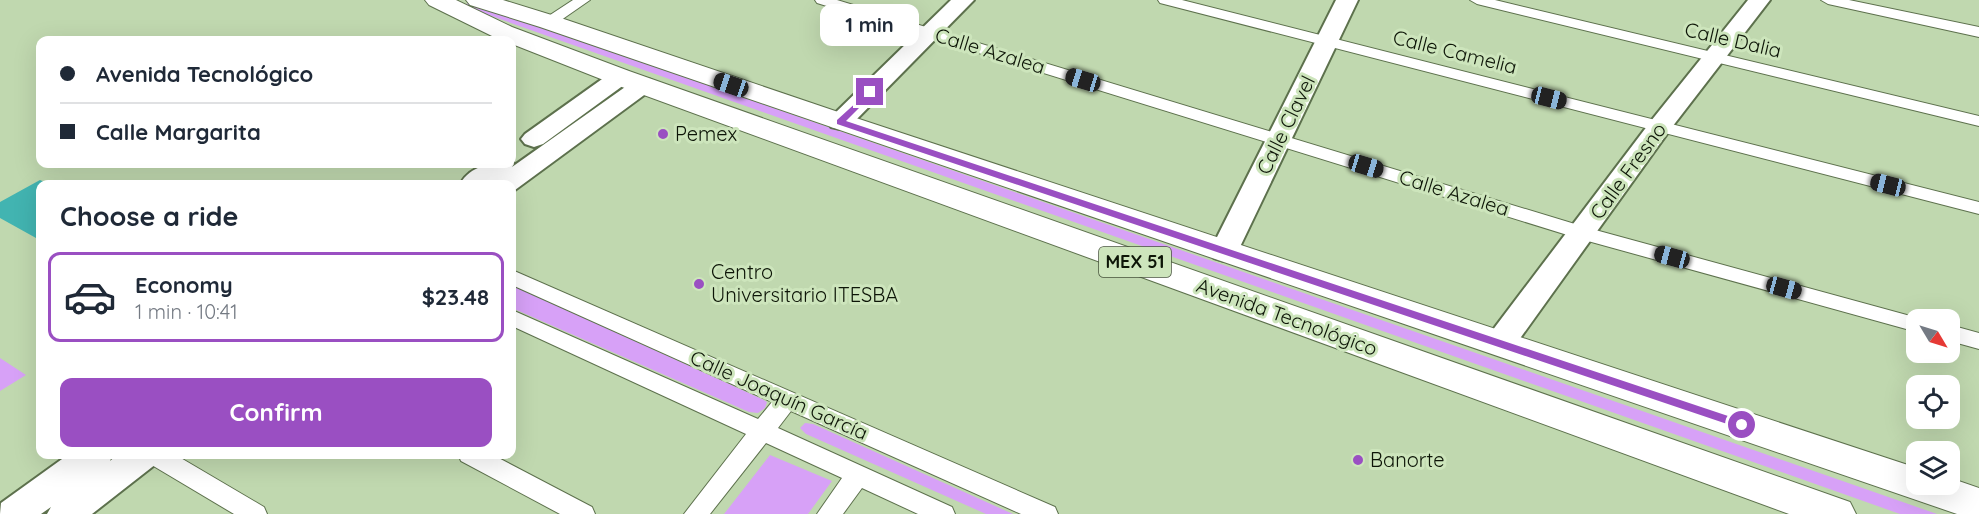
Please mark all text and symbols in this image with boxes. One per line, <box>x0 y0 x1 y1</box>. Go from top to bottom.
callout: 1 min <box>820 5 920 47</box>
text: 1 min <box>845 12 894 37</box>
street label: Calle Dalia <box>1682 16 1784 63</box>
street label: Calle Azalea <box>932 22 1048 79</box>
street label: Calle Camelia <box>1391 24 1520 79</box>
text: Avenida Tecnológico <box>96 60 313 88</box>
car <box>1063 66 1103 94</box>
car <box>711 71 751 99</box>
street label: Calle Clavel <box>1251 71 1320 178</box>
route end <box>856 78 883 105</box>
car <box>1529 85 1569 111</box>
street label: Calle Fresno <box>1584 117 1671 224</box>
text: Calle Margarita <box>96 118 261 146</box>
place label: Pemex <box>675 121 737 146</box>
marker: Pemex <box>656 127 670 141</box>
car <box>1346 152 1386 180</box>
street label: Calle Azalea <box>1396 164 1512 221</box>
car <box>1868 172 1908 198</box>
text: Choose a ride <box>60 199 238 233</box>
car <box>1652 244 1692 270</box>
road number: MEX 51 <box>1099 247 1171 277</box>
place label: Centro Universitario ITESBA <box>711 259 898 307</box>
icon: car <box>63 270 117 324</box>
text: Economy <box>135 271 233 299</box>
street label: Avenida Tecnológico <box>1193 272 1381 361</box>
car <box>1764 275 1804 301</box>
marker: Centro Universitario ITESBA <box>692 277 706 291</box>
text: $23.48 <box>422 283 489 311</box>
text: 1 min · 10:41 <box>135 299 238 324</box>
north arrow <box>1906 309 1960 363</box>
map controls <box>1906 309 1960 495</box>
street label: Calle Joaquín García <box>687 344 872 445</box>
button: locate <box>1906 375 1960 429</box>
button: Confirm <box>60 378 492 447</box>
route start <box>1728 411 1755 438</box>
button: layers <box>1906 441 1960 495</box>
place label: Banorte <box>1370 447 1444 472</box>
marker: Banorte <box>1351 453 1365 467</box>

